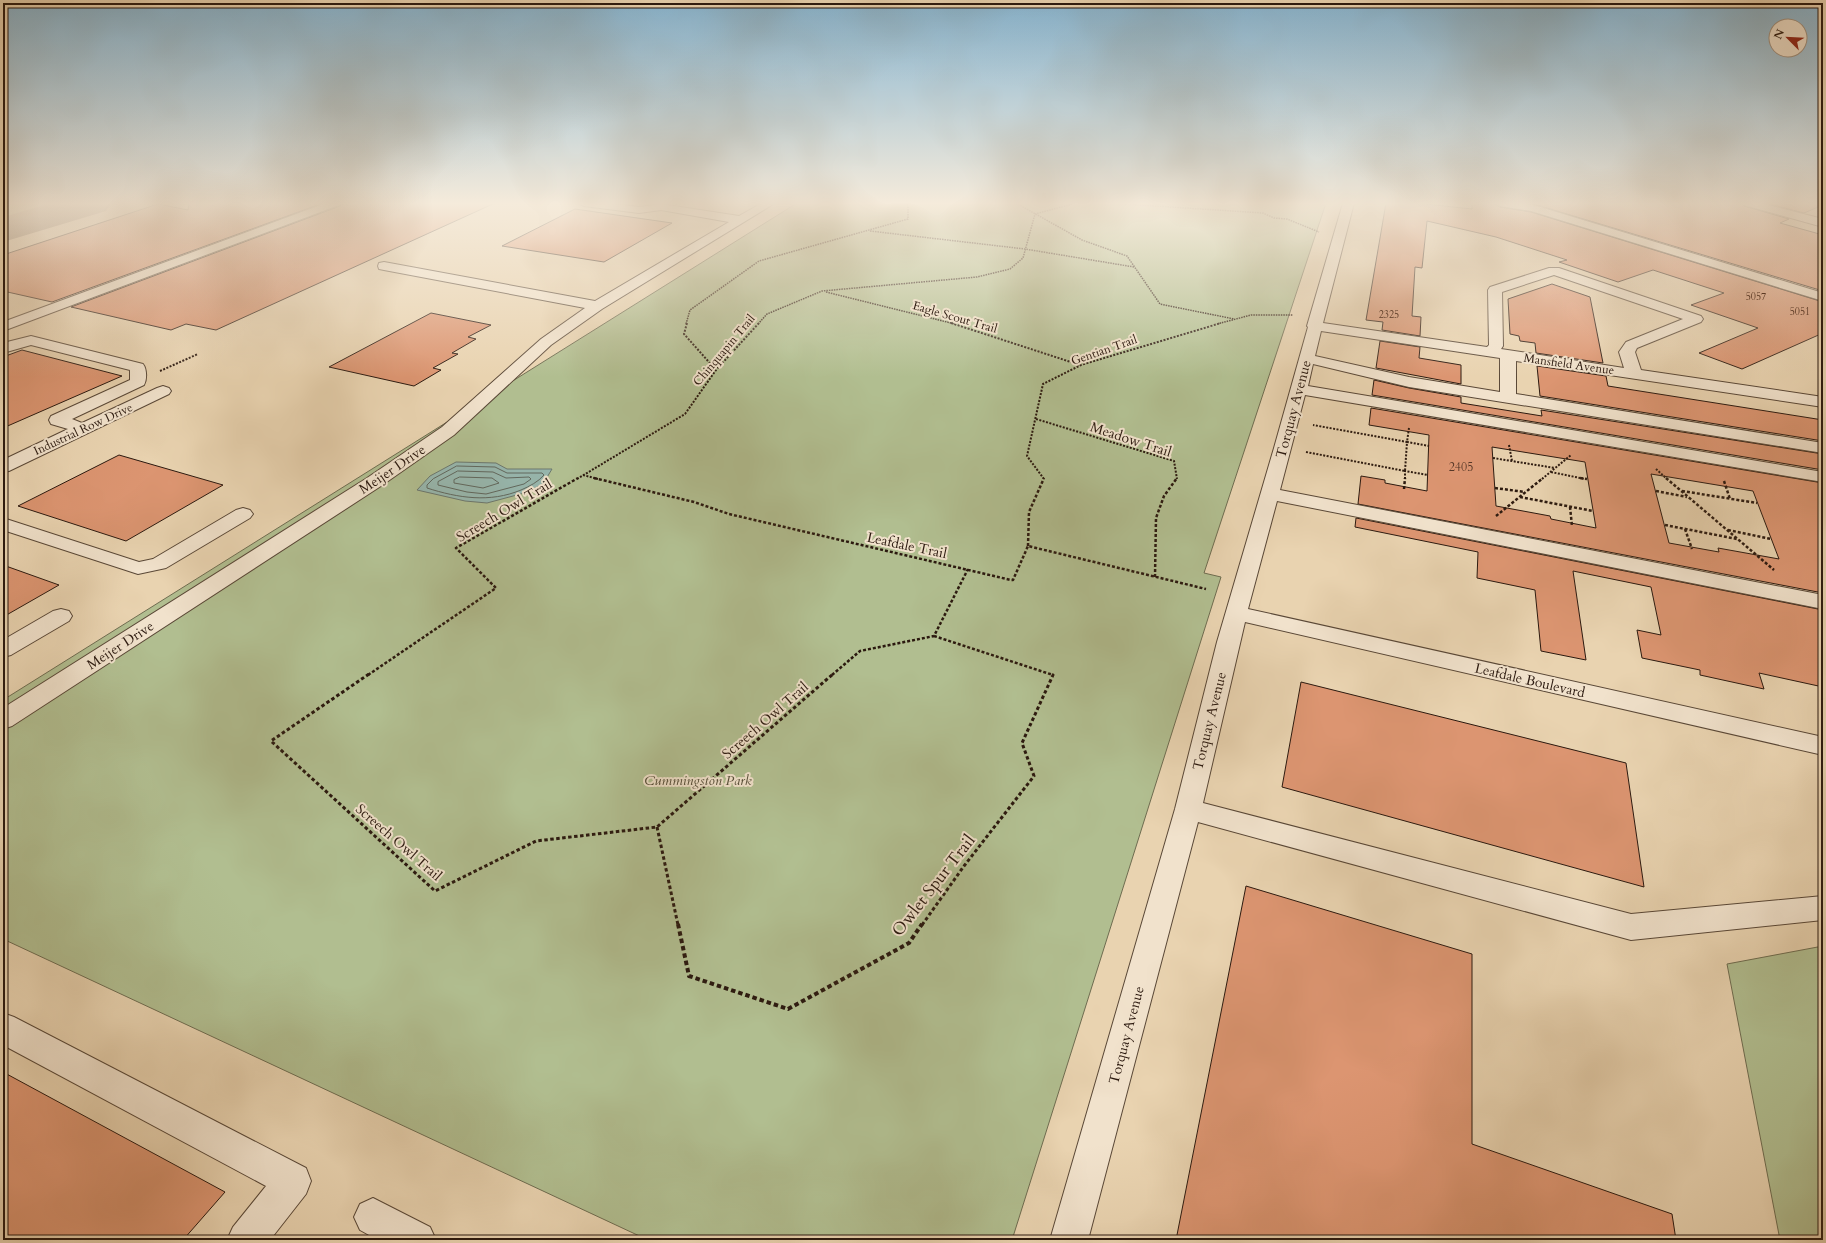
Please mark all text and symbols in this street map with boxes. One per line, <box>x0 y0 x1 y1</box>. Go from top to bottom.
north arrow <box>1768 18 1808 58</box>
text: N <box>1771 26 1788 42</box>
house number: 5057 <box>1746 290 1766 304</box>
street label: Eagle Scout Trail <box>911 297 999 337</box>
house number: 5051 <box>1790 305 1810 319</box>
house number: 2325 <box>1379 308 1399 322</box>
street label: Chinquapin Trail <box>689 311 759 389</box>
street label: Gentian Trail <box>1069 331 1139 369</box>
street label: Mansfield Avenue <box>1523 350 1615 378</box>
street label: Torquay Avenue <box>1271 358 1316 460</box>
street label: Industrial Row Drive <box>31 399 135 459</box>
street label: Meadow Trail <box>1088 417 1174 462</box>
street label: Meijer Drive <box>355 440 429 499</box>
house number: 2405 <box>1449 459 1473 475</box>
street label: Screech Owl Trail <box>453 474 556 547</box>
street label: Leafdale Trail <box>865 528 949 563</box>
street label: Meijer Drive <box>83 617 158 674</box>
street label: Leafdale Boulevard <box>1473 659 1587 703</box>
street label: Torquay Avenue <box>1188 670 1231 772</box>
street label: Screech Owl Trail <box>718 677 813 763</box>
park label: Cummingston Park <box>644 771 752 790</box>
street label: Screech Owl Trail <box>351 800 446 885</box>
street label: Owlet Spur Trail <box>886 829 981 941</box>
street label: Torquay Avenue <box>1104 984 1149 1086</box>

